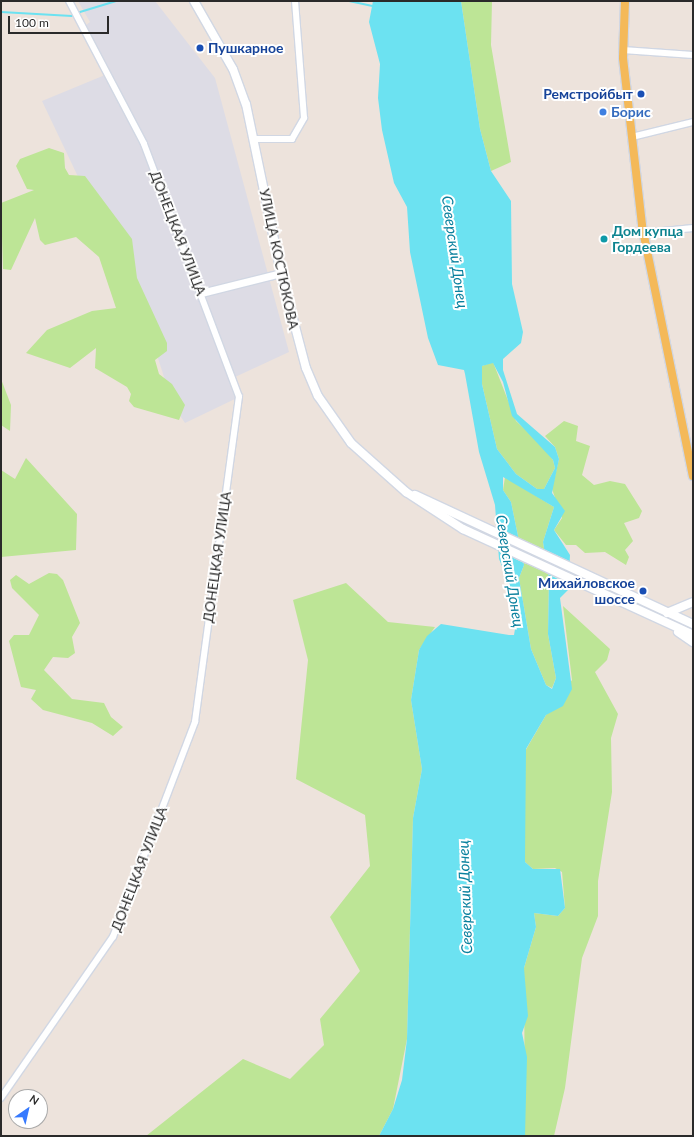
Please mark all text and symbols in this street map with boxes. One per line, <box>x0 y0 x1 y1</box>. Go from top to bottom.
scale bar <box>10 8 111 34</box>
text: 100 m <box>15 15 49 30</box>
place label: Пушкарное <box>208 40 283 56</box>
marker: Пушкарное <box>195 43 205 53</box>
place label: Ремстройбыт <box>543 86 633 102</box>
marker: Ремстройбыт <box>636 89 646 99</box>
place label: Борис <box>611 104 651 120</box>
marker: Борис <box>598 107 608 117</box>
street label: ДОНЕЦКАЯ УЛИЦА <box>146 168 210 298</box>
street label: УЛИЦА КОСТЮКОВА <box>256 187 302 331</box>
water label: Северский Донец <box>438 194 472 310</box>
place label: Дом купца Гордеева <box>612 223 683 256</box>
marker: Дом купца Гордеева <box>599 234 609 244</box>
street label: ДОНЕЦКАЯ УЛИЦА <box>199 490 235 624</box>
water label: Северский Донец <box>492 513 528 629</box>
place label: Михайловское шоссе <box>538 575 635 608</box>
marker: Михайловское шоссе <box>638 586 648 596</box>
street label: ДОНЕЦКАЯ УЛИЦА <box>107 804 171 934</box>
water label: Северский Донец <box>454 840 476 954</box>
north arrow <box>8 1089 48 1129</box>
text: N <box>27 1092 42 1107</box>

